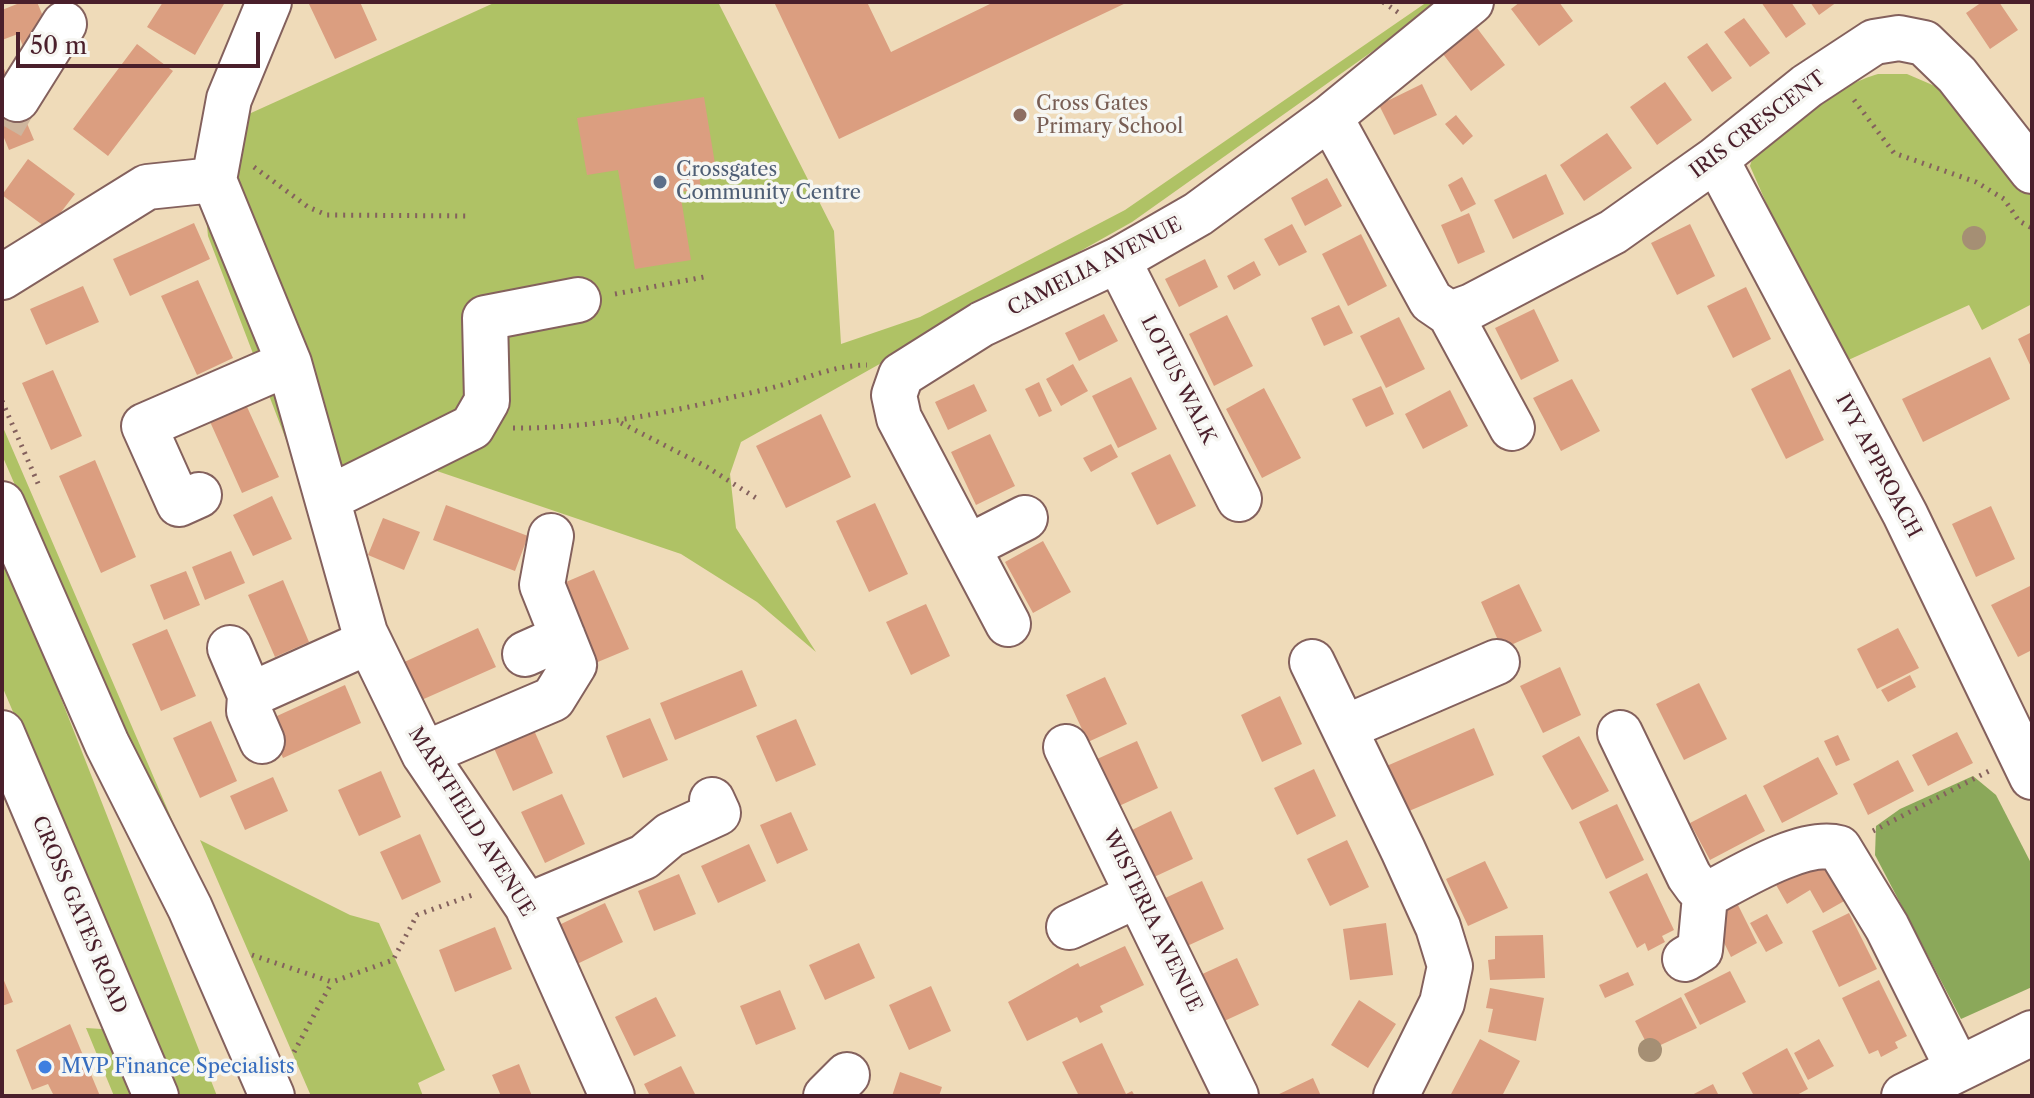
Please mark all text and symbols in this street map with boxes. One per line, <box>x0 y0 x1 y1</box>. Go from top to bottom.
scale bar <box>20 16 264 66</box>
text: 50 m <box>30 31 87 60</box>
street label: IRIS CRESCENT <box>1685 66 1831 184</box>
place label: Cross Gates Primary School <box>1036 92 1183 139</box>
marker: Cross Gates Primary School <box>1011 106 1029 124</box>
place label: Crossgates Community Centre <box>676 158 861 205</box>
marker: Crossgates Community Centre <box>651 173 669 191</box>
street label: CAMELIA AVENUE <box>1004 213 1186 321</box>
street label: LOTUS WALK <box>1135 312 1221 448</box>
street label: IVY APPROACH <box>1830 390 1926 542</box>
street label: MARYFIELD AVENUE <box>403 723 539 921</box>
street label: CROSS GATES ROAD <box>26 813 132 1017</box>
street label: WISTERIA AVENUE <box>1097 826 1207 1016</box>
place label: MVP Finance Specialists <box>61 1055 295 1079</box>
marker: MVP Finance Specialists <box>36 1058 54 1076</box>

